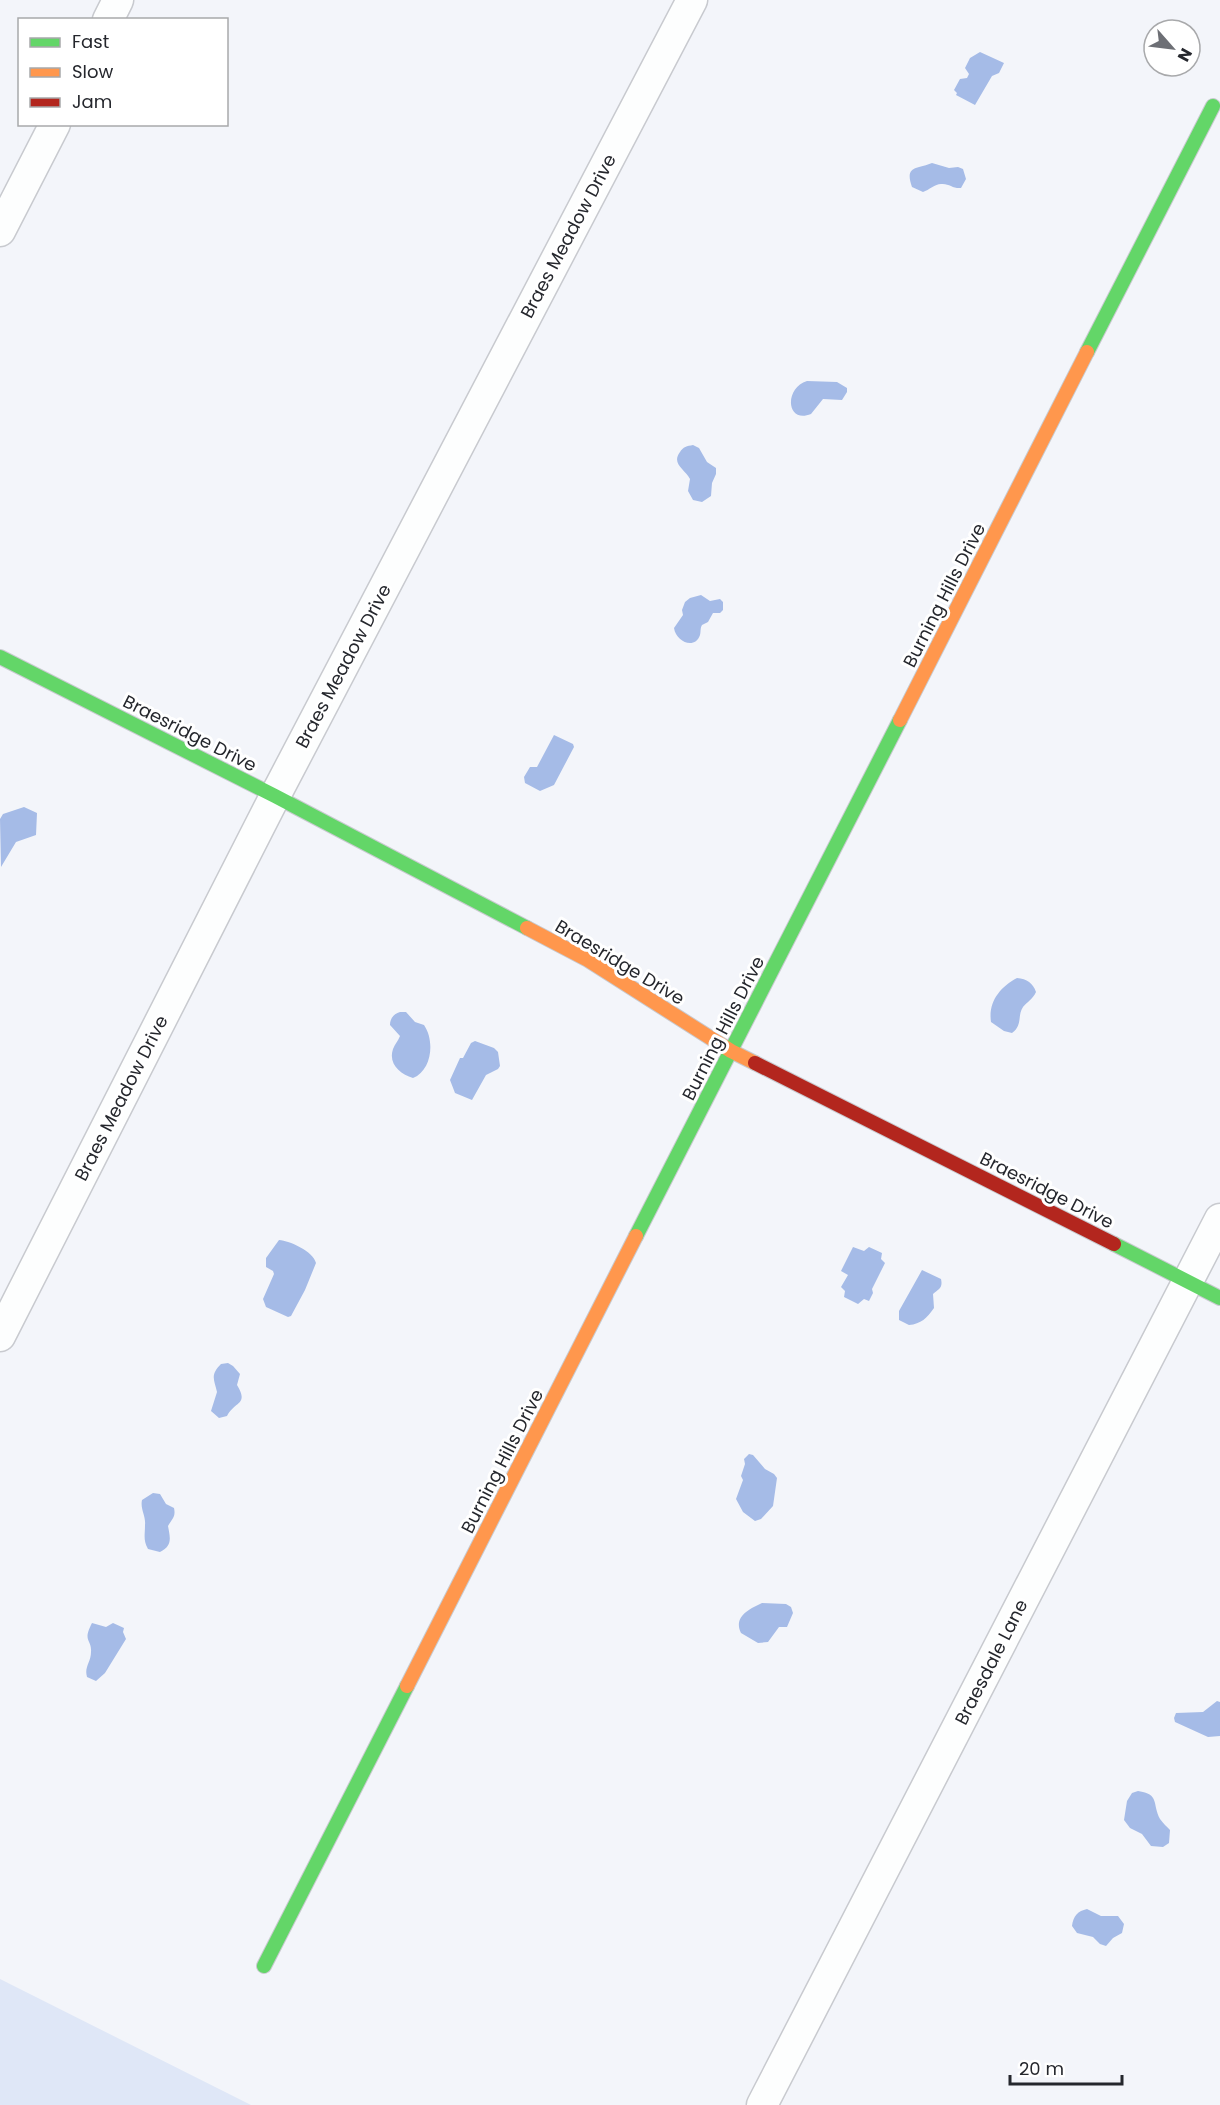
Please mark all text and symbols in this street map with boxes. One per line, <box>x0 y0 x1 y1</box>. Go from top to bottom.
legend <box>18 18 228 126</box>
north arrow <box>1142 18 1202 78</box>
text: Fast <box>72 29 109 54</box>
text: N <box>1172 44 1198 66</box>
text: Slow <box>72 59 114 84</box>
text: Jam <box>72 89 112 114</box>
street label: Braes Meadow Drive <box>514 150 622 322</box>
street label: Burning Hills Drive <box>897 519 991 671</box>
street label: Braes Meadow Drive <box>289 580 397 752</box>
street label: Braesridge Drive <box>119 688 261 778</box>
street label: Braesridge Drive <box>551 913 689 1011</box>
street label: Burning Hills Drive <box>676 952 770 1104</box>
street label: Braes Meadow Drive <box>68 1011 174 1185</box>
street label: Braesridge Drive <box>976 1145 1118 1235</box>
street label: Burning Hills Drive <box>455 1385 549 1537</box>
street label: Braesdale Lane <box>949 1595 1033 1729</box>
scale bar <box>1010 2048 1122 2086</box>
text: 20 m <box>1019 2056 1064 2081</box>

